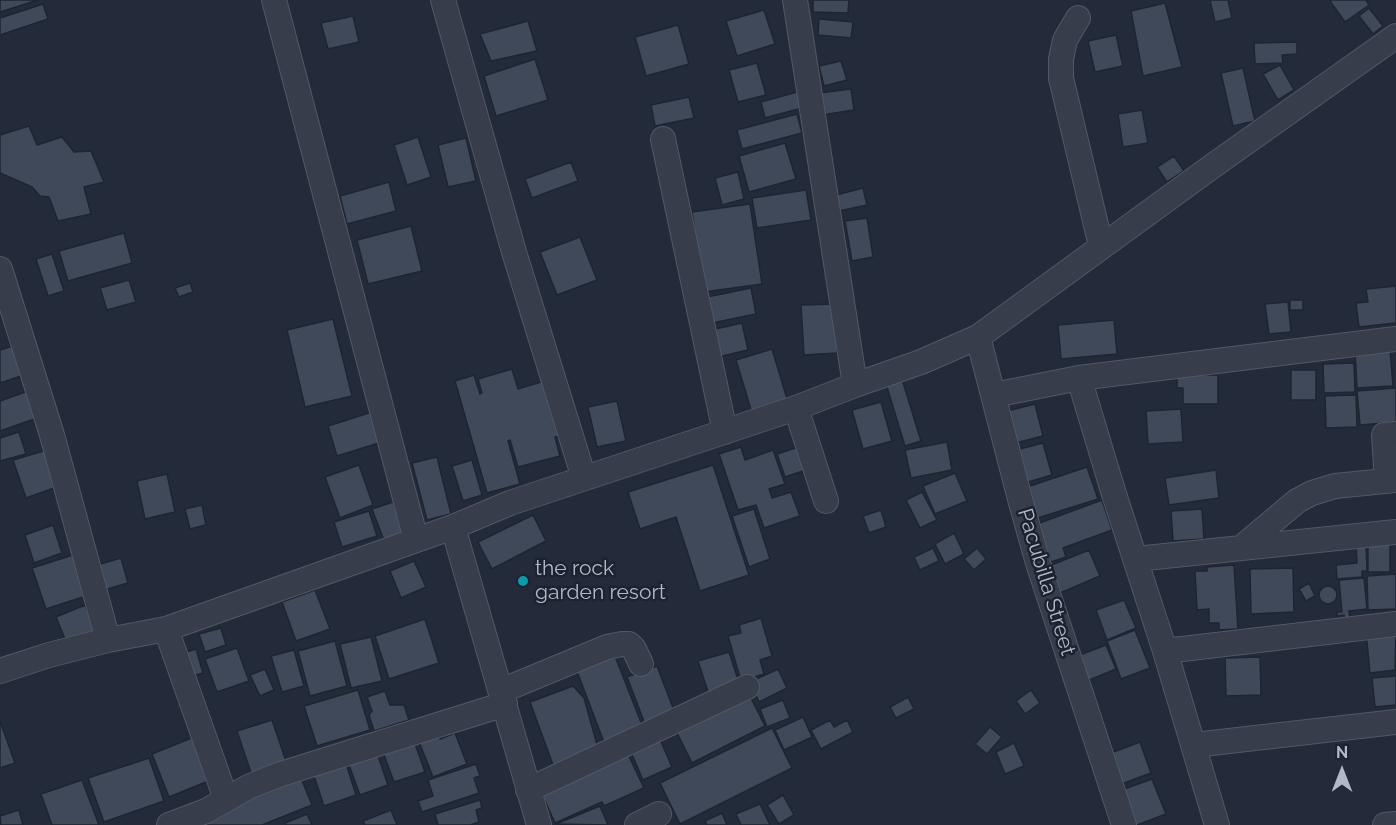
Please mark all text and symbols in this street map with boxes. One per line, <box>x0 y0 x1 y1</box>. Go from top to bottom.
street label: Pacubilla Street <box>1012 505 1080 659</box>
place label: the rock garden resort <box>535 556 666 606</box>
marker: the rock garden resort <box>516 574 530 588</box>
north arrow <box>1312 741 1372 801</box>
text: N <box>1336 743 1348 762</box>

